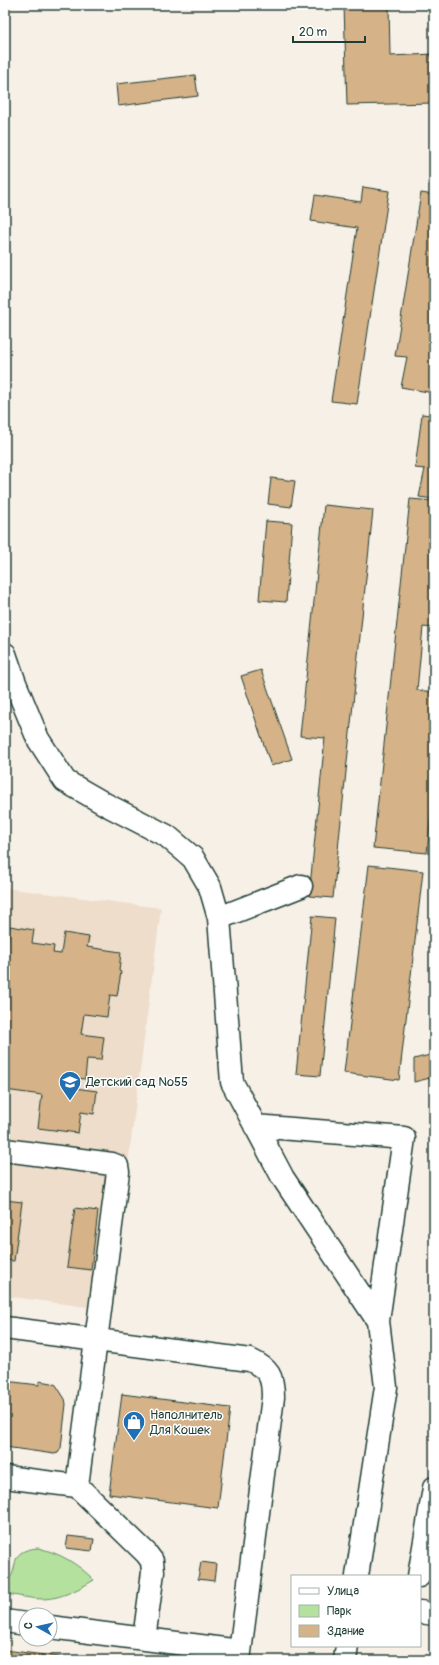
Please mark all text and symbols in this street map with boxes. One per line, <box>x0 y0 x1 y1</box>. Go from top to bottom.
scale bar <box>293 18 365 44</box>
text: 20 m <box>299 25 328 40</box>
school or university icon: Детский сад №55 <box>57 1069 83 1102</box>
place label: Детский сад №55 <box>85 1074 188 1090</box>
place label: Наполнитель Для Кошек <box>149 1407 223 1438</box>
shop icon: Наполнитель Для Кошек <box>121 1409 147 1442</box>
legend <box>291 1575 421 1647</box>
text: Улица <box>327 1584 359 1599</box>
text: Парк <box>327 1604 352 1619</box>
north arrow <box>18 1607 58 1647</box>
text: С <box>22 1621 36 1630</box>
text: Здание <box>327 1624 364 1639</box>

